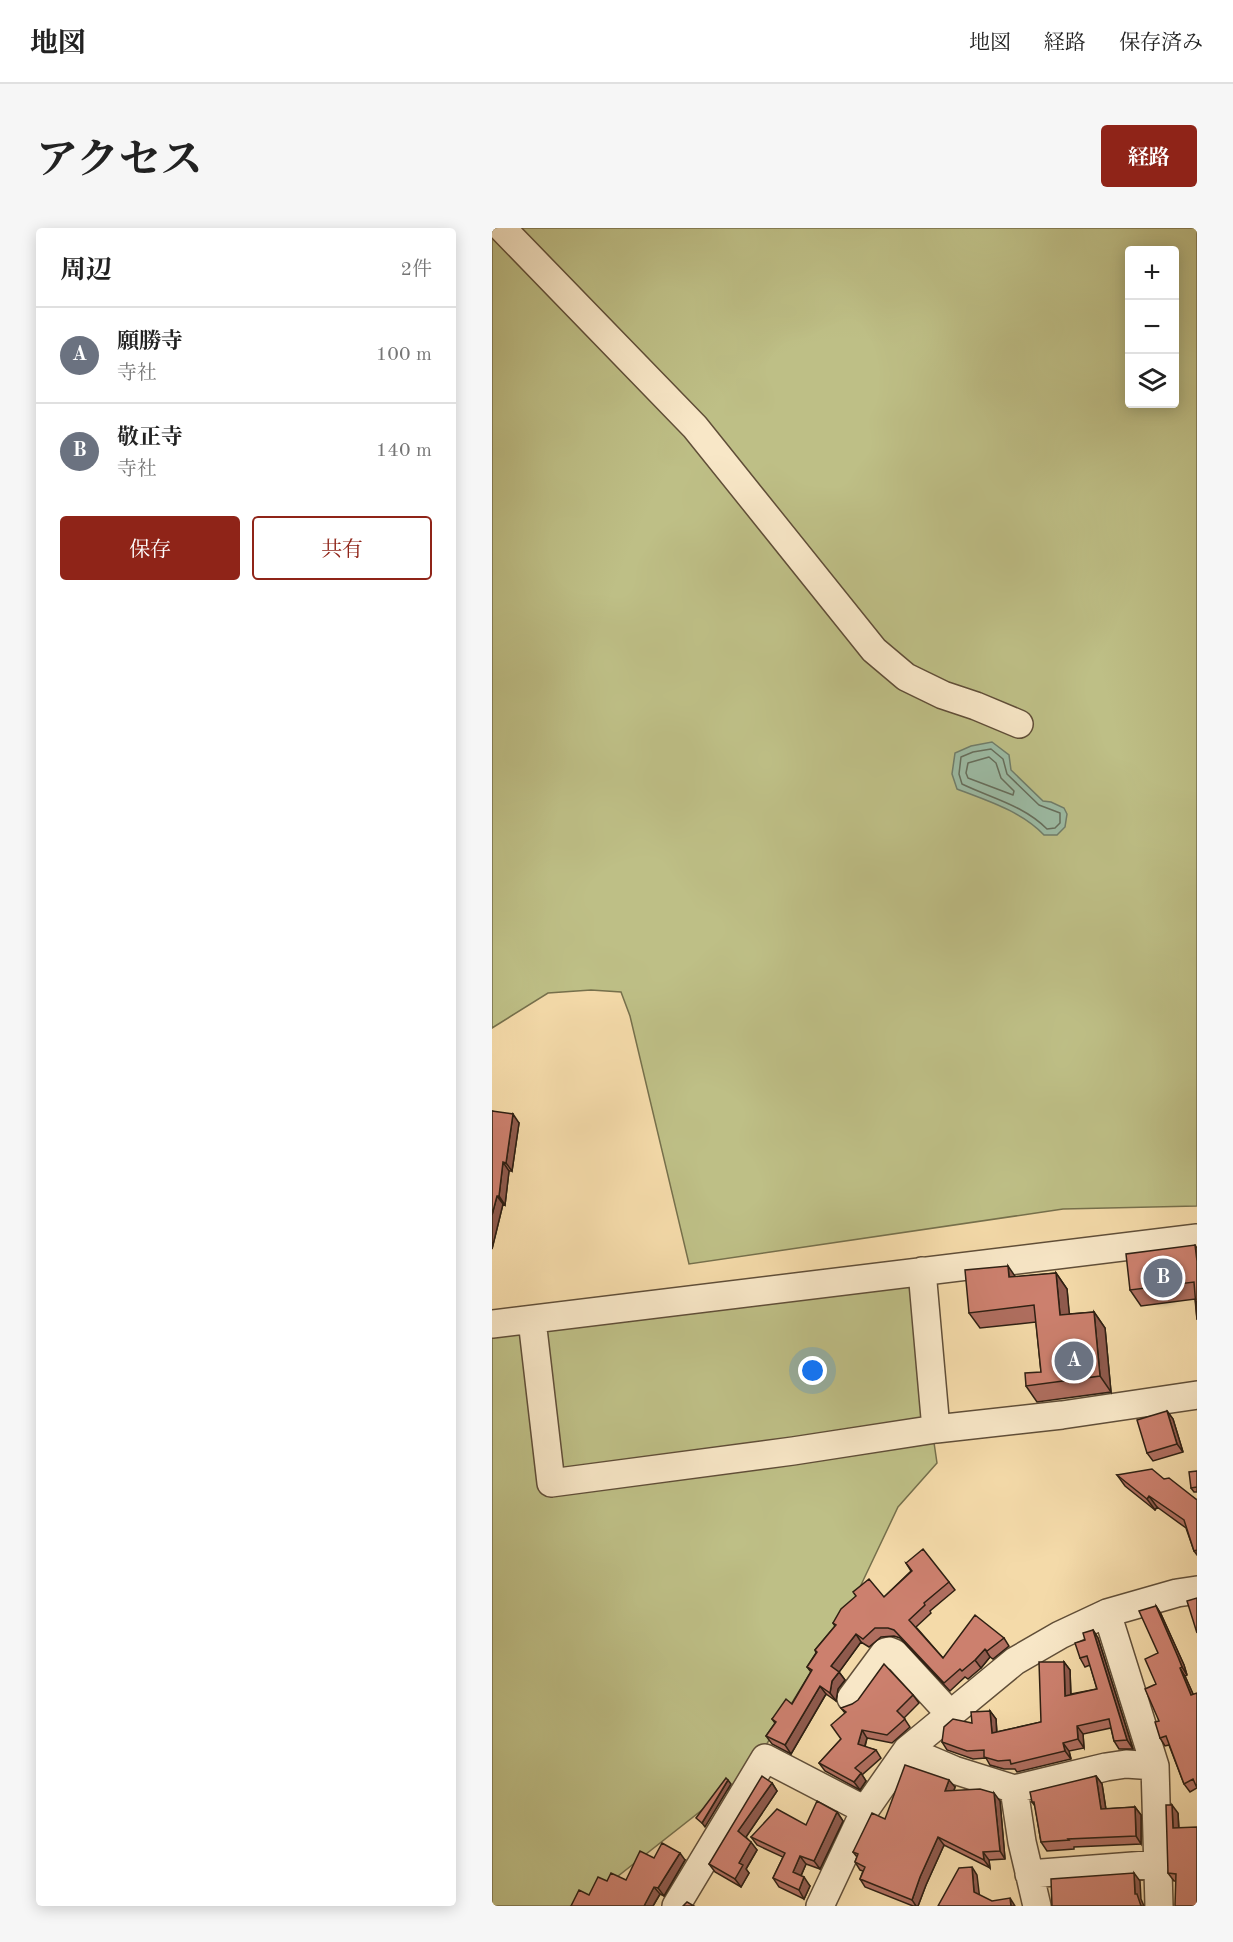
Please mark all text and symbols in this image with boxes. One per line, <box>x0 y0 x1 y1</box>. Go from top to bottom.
text: 地図 <box>30 31 86 59</box>
text: 地図 <box>969 33 1011 54</box>
text: 経路 <box>1044 33 1086 54</box>
text: 保存済み <box>1119 33 1203 54</box>
button: 経路 <box>1101 125 1197 187</box>
text: アクセス <box>36 141 203 183</box>
map controls <box>1125 246 1179 408</box>
button: + <box>1125 246 1179 300</box>
text: 周辺 <box>60 258 112 284</box>
text: 2件 <box>400 260 432 280</box>
button: − <box>1125 300 1179 354</box>
text: 願勝寺 <box>117 331 183 353</box>
text: A <box>72 345 87 365</box>
text: 100 m <box>376 345 432 365</box>
button: layers <box>1125 354 1179 408</box>
text: 寺社 <box>117 364 157 384</box>
text: 敬正寺 <box>117 427 183 449</box>
text: B <box>72 441 87 461</box>
text: 140 m <box>376 441 432 461</box>
text: 寺社 <box>117 460 157 480</box>
button: 保存 <box>60 516 240 580</box>
button: 共有 <box>252 516 432 580</box>
pin: B <box>1144 1256 1182 1300</box>
pin: A <box>1054 1338 1094 1384</box>
your location <box>798 1356 827 1385</box>

